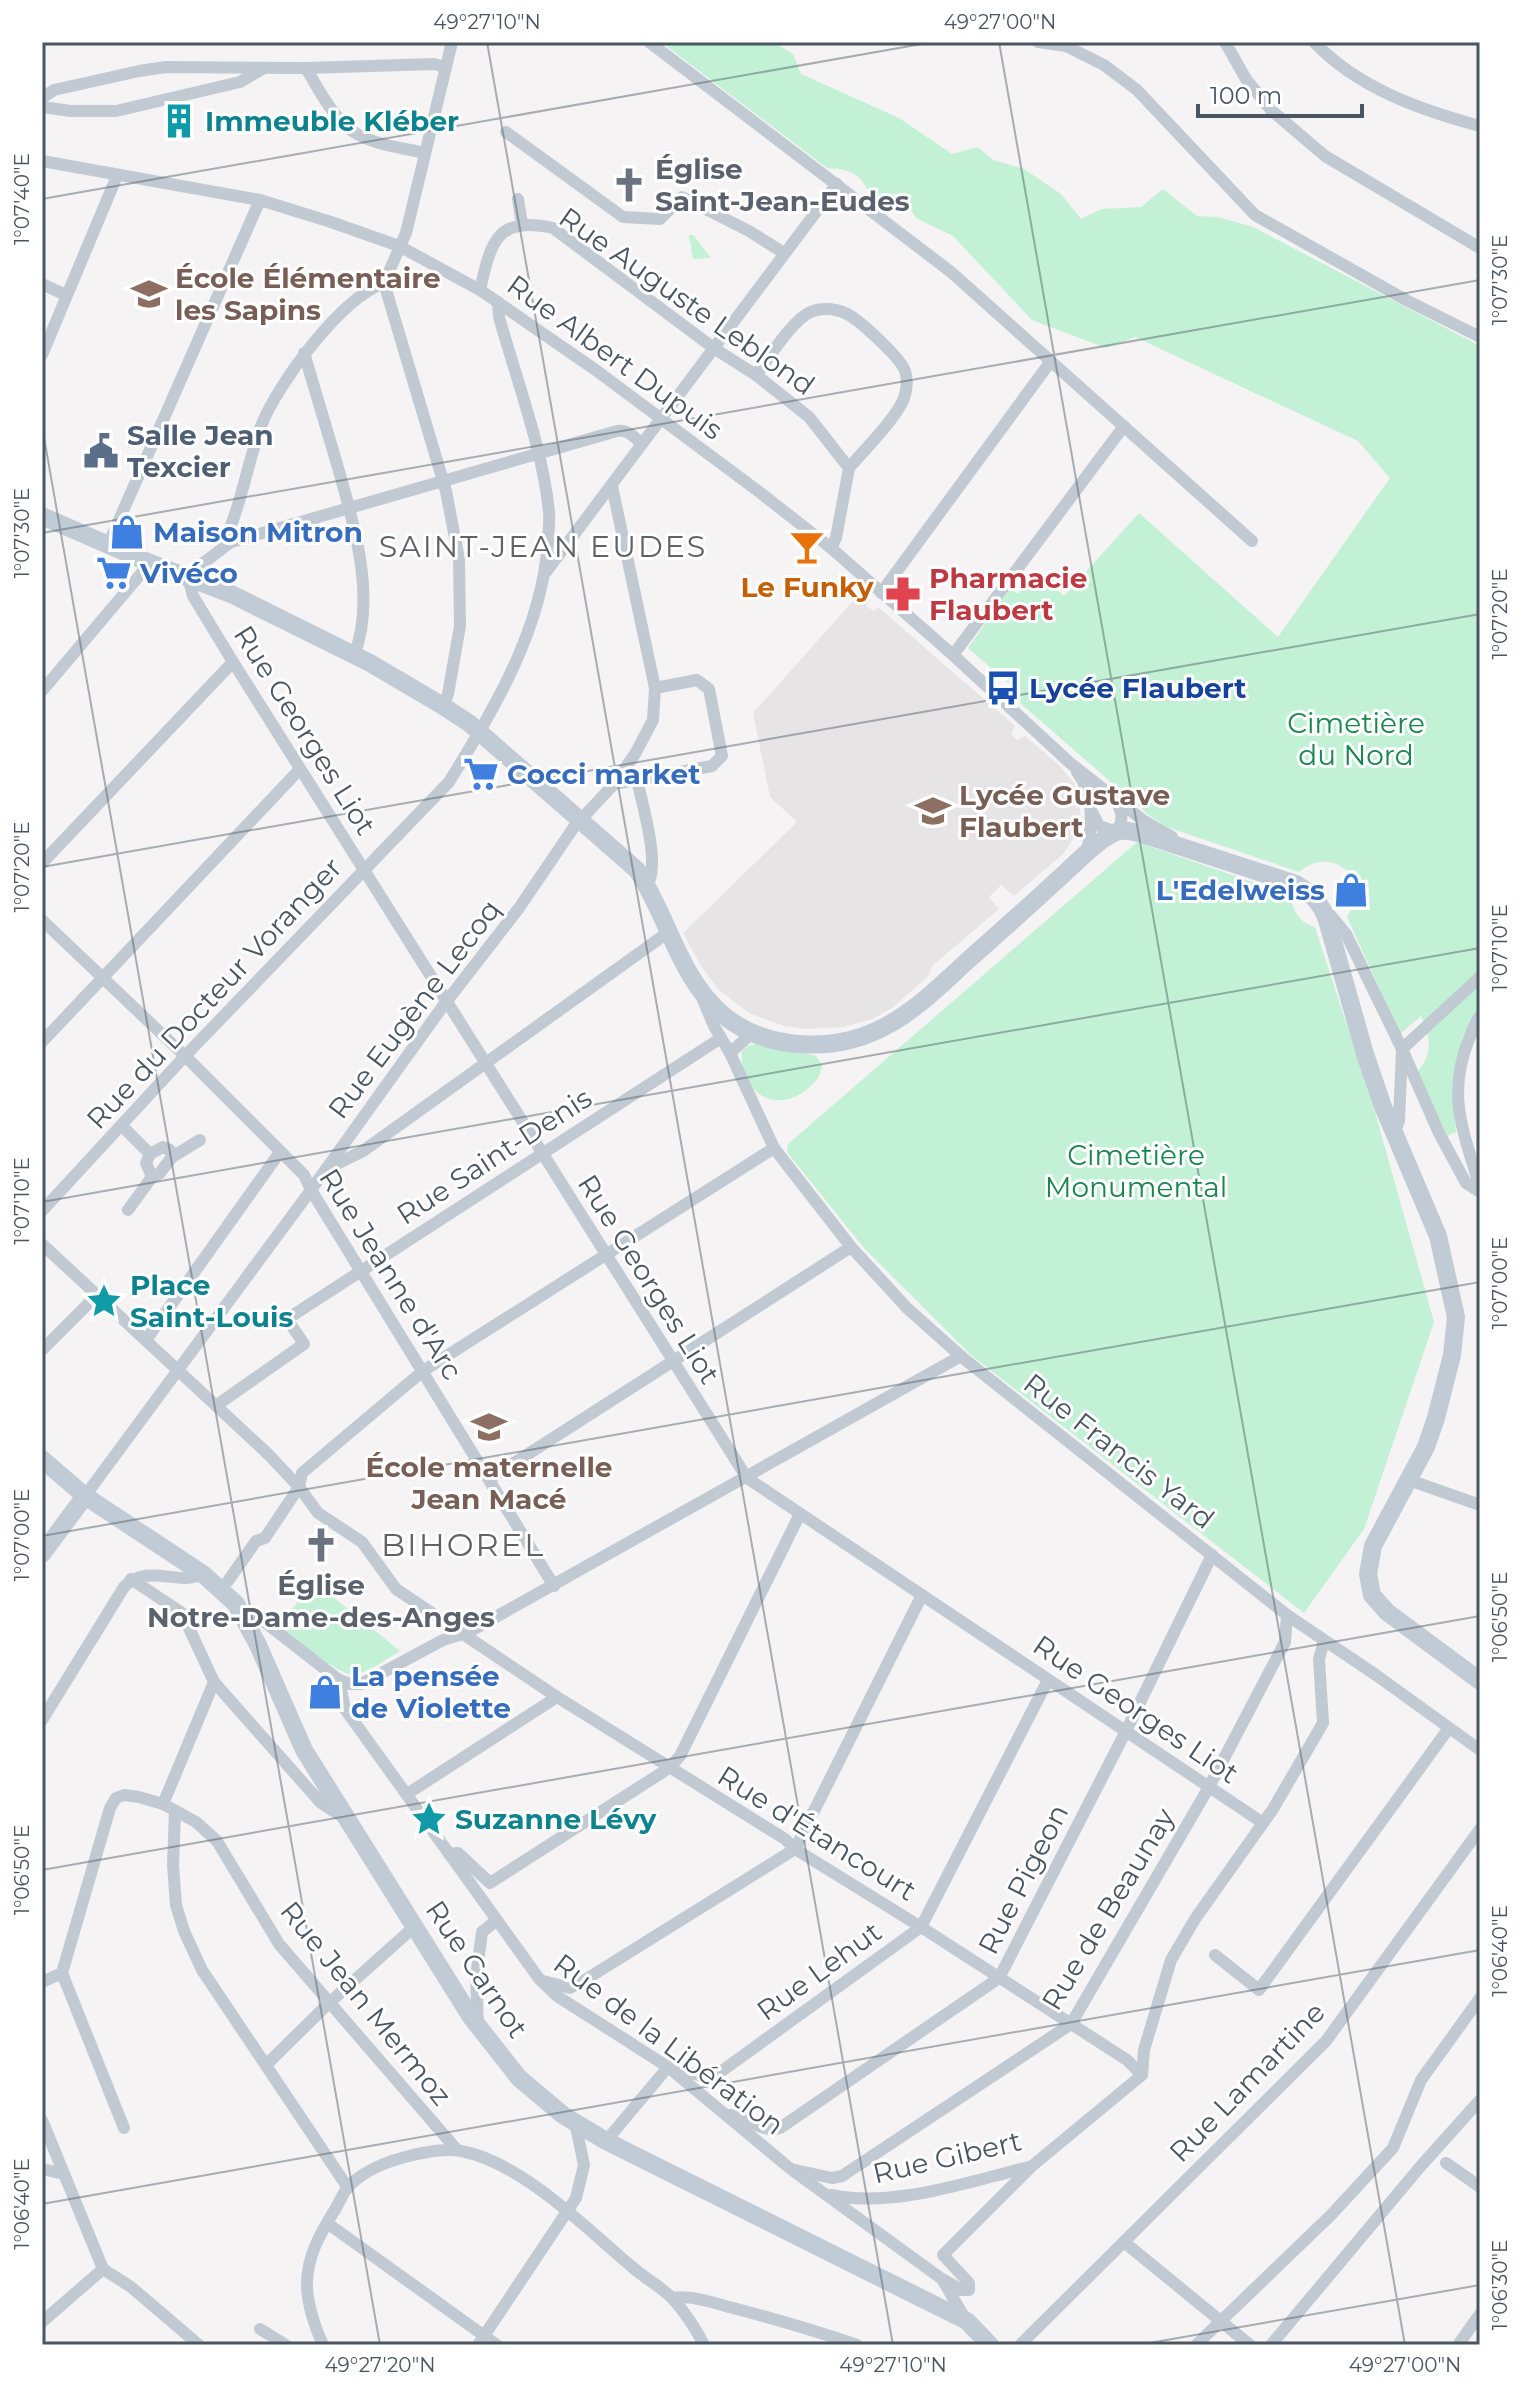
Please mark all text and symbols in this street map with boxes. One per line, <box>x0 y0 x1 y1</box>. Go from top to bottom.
text: 49°27'10"N <box>433 10 541 34</box>
text: 49°27'00"N <box>944 10 1056 34</box>
scale bar <box>1198 68 1362 118</box>
text: 100 m <box>1210 81 1282 110</box>
building icon: Immeuble Kléber <box>160 102 198 140</box>
place label: Immeuble Kléber <box>205 104 459 138</box>
place label: Église Saint-Jean-Eudes <box>655 152 910 218</box>
text: 1°07'40"E <box>10 153 34 245</box>
church icon: Église Saint-Jean-Eudes <box>610 166 648 204</box>
street label: Rue Auguste Leblond <box>553 200 821 402</box>
text: 1°07'30"E <box>1488 234 1512 326</box>
place label: École Élémentaire les Sapins <box>175 261 441 327</box>
street label: Rue Albert Dupuis <box>501 267 729 447</box>
school or university icon: École Élémentaire les Sapins <box>130 275 168 313</box>
place label: Salle Jean Texcier <box>127 418 274 484</box>
public building icon: Salle Jean Texcier <box>82 432 120 470</box>
text: 1°07'30"E <box>10 487 34 579</box>
shop icon: Maison Mitron <box>108 513 146 551</box>
place label: Maison Mitron <box>153 515 363 549</box>
district label: SAINT-JEAN EUDES <box>379 528 707 565</box>
bar icon: Le Funky <box>788 528 826 566</box>
supermarket icon: Vivéco <box>95 554 133 592</box>
place label: Vivéco <box>139 556 238 590</box>
place label: Pharmacie Flaubert <box>929 561 1087 627</box>
text: 1°07'20"E <box>1488 568 1512 660</box>
place label: Le Funky <box>741 570 874 604</box>
pharmacy icon: Pharmacie Flaubert <box>884 575 922 613</box>
street label: Rue Georges Liot <box>227 619 383 841</box>
bus stop icon: Lycée Flaubert <box>984 669 1022 707</box>
place label: Lycée Flaubert <box>1029 671 1246 705</box>
park label: Cimetière du Nord <box>1287 706 1425 772</box>
supermarket icon: Cocci market <box>462 755 500 793</box>
place label: Cocci market <box>507 757 700 791</box>
place label: Lycée Gustave Flaubert <box>959 778 1170 844</box>
school or university icon: Lycée Gustave Flaubert <box>914 792 952 830</box>
text: 1°07'20"E <box>10 821 34 913</box>
street label: Rue du Docteur Voranger <box>79 850 349 1136</box>
shop icon: L'Edelweiss <box>1332 871 1370 909</box>
place label: L'Edelweiss <box>1156 873 1325 907</box>
street label: Rue Eugène Lecoq <box>321 893 507 1125</box>
text: 1°07'10"E <box>1488 904 1512 992</box>
street label: Rue Saint-Denis <box>390 1080 598 1232</box>
park label: Cimetière Monumental <box>1045 1138 1227 1204</box>
text: 1°07'10"E <box>10 1157 34 1245</box>
street label: Rue Jeanne d'Arc <box>312 1162 470 1386</box>
street label: Rue Georges Liot <box>571 1168 727 1390</box>
text: 1°07'00"E <box>1488 1237 1512 1329</box>
place label: Place Saint-Louis <box>130 1268 293 1334</box>
place icon: Place Saint-Louis <box>85 1282 123 1320</box>
street label: Rue Francis Yard <box>1017 1366 1221 1536</box>
school or university icon: École maternelle Jean Macé <box>470 1408 508 1446</box>
place label: École maternelle Jean Macé <box>365 1450 613 1516</box>
text: 1°07'00"E <box>10 1489 34 1581</box>
district label: BIHOREL <box>381 1525 545 1564</box>
church icon: Église Notre-Dame-des-Anges <box>302 1526 340 1564</box>
place label: Église Notre-Dame-des-Anges <box>147 1568 495 1634</box>
text: 1°06'50"E <box>1488 1572 1512 1662</box>
street label: Rue Georges Liot <box>1027 1628 1245 1790</box>
place label: La pensée de Violette <box>351 1659 511 1725</box>
shop icon: La pensée de Violette <box>306 1673 344 1711</box>
street label: Rue d'Étancourt <box>712 1758 922 1908</box>
street label: Rue Pigeon <box>971 1798 1075 1960</box>
place icon: Suzanne Lévy <box>410 1800 448 1838</box>
street label: Rue de Beaunay <box>1034 1801 1182 2016</box>
place label: Suzanne Lévy <box>455 1802 657 1836</box>
text: 1°06'50"E <box>10 1825 34 1915</box>
street label: Rue Jean Mermoz <box>273 1894 459 2112</box>
street label: Rue Carnot <box>419 1894 535 2044</box>
text: 1°06'40"E <box>1488 1905 1512 1997</box>
street label: Rue Lehut <box>750 1914 888 2028</box>
street label: Rue de la Libération <box>547 1946 791 2142</box>
street label: Rue Lamartine <box>1162 1995 1332 2169</box>
street label: Rue Gibert <box>869 2123 1025 2191</box>
text: 1°06'40"E <box>10 2158 34 2250</box>
text: 1°06'30"E <box>1488 2240 1512 2330</box>
text: 49°27'20"N <box>325 2353 435 2377</box>
text: 49°27'10"N <box>839 2353 947 2377</box>
text: 49°27'00"N <box>1349 2353 1461 2377</box>

